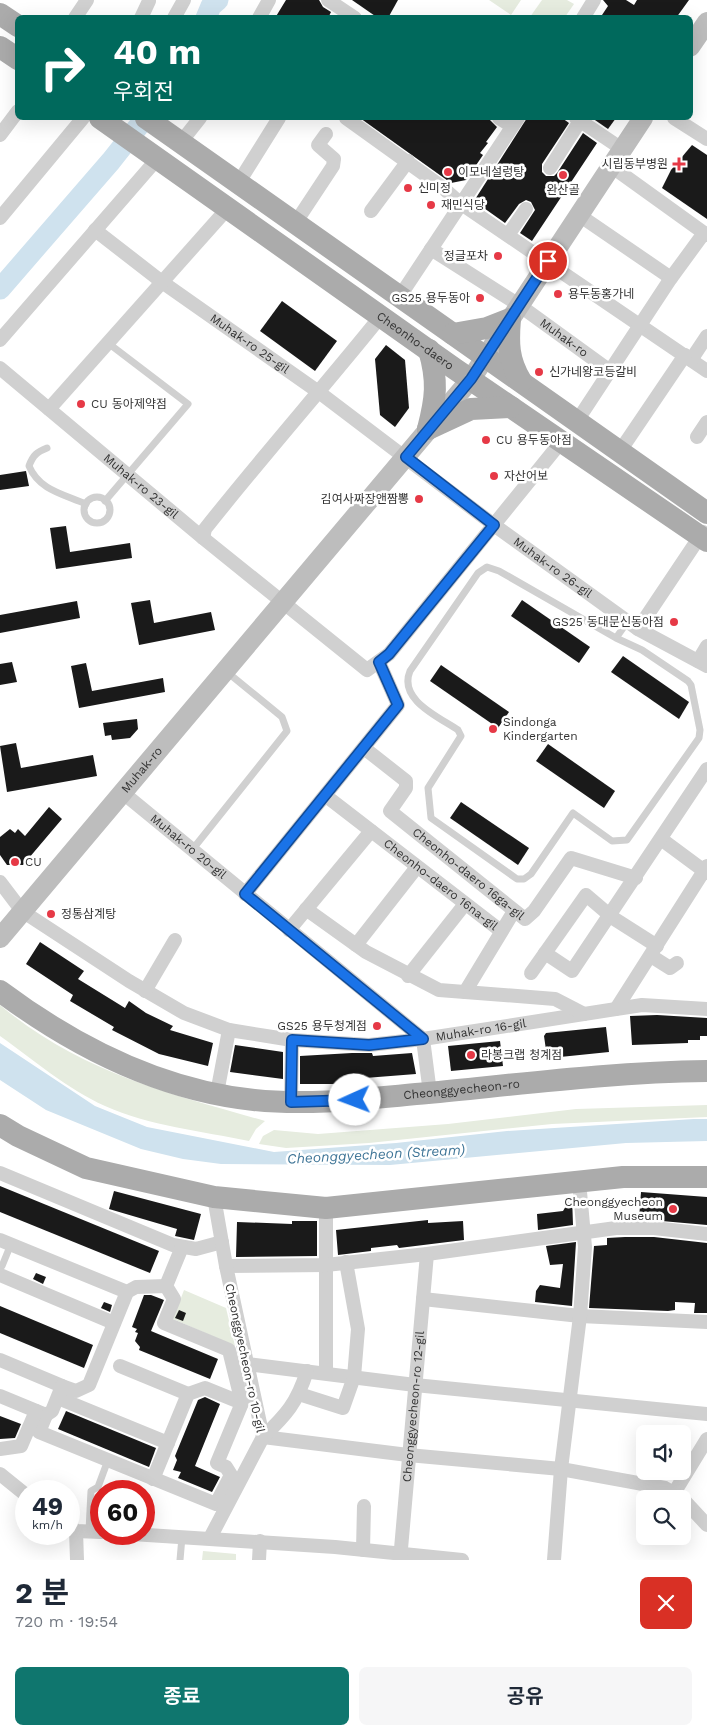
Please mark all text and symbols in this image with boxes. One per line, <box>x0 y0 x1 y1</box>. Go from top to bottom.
text: 40 m <box>113 31 201 73</box>
icon: right <box>30 35 95 100</box>
text: 우회전 <box>113 79 174 104</box>
place label: 시립동부병원 <box>602 157 668 171</box>
marker: 시립동부병원 <box>672 157 686 171</box>
place label: 이모네설렁탕 <box>458 165 524 179</box>
marker: 이모네설렁탕 <box>442 166 454 178</box>
marker: 완산골 <box>557 169 569 181</box>
place label: 신미정 <box>418 181 451 195</box>
marker: 신미정 <box>402 182 414 194</box>
place label: 완산골 <box>546 183 580 197</box>
place label: 재민식당 <box>441 198 485 212</box>
marker: 재민식당 <box>425 199 437 211</box>
pin <box>527 240 569 282</box>
icon: arrive <box>534 247 562 275</box>
place label: 정글포차 <box>444 249 488 263</box>
marker: 정글포차 <box>492 250 504 262</box>
place label: 용두동홍가네 <box>568 287 634 301</box>
marker: 용두동홍가네 <box>552 288 564 300</box>
place label: GS25 용두동아 <box>391 291 470 305</box>
marker: GS25 용두동아 <box>474 292 486 304</box>
street label: Cheonho-daero <box>374 309 456 373</box>
street label: Muhak-ro 25-gil <box>207 311 292 376</box>
street label: Muhak-ro <box>537 316 591 360</box>
place label: 신가네왕코등갈비 <box>549 365 637 379</box>
marker: 신가네왕코등갈비 <box>533 366 545 378</box>
place label: CU 동아제약점 <box>91 397 167 411</box>
marker: CU 동아제약점 <box>75 398 87 410</box>
place label: CU 용두동아점 <box>496 433 572 447</box>
marker: CU 용두동아점 <box>480 434 492 446</box>
street label: Muhak-ro 23-gil <box>101 451 182 522</box>
place label: 자산어보 <box>504 469 548 483</box>
marker: 자산어보 <box>488 470 500 482</box>
place label: 김여사짜장앤짬뽕 <box>321 492 409 506</box>
marker: 김여사짜장앤짬뽕 <box>413 493 425 505</box>
street label: Muhak-ro 26-gil <box>511 534 595 601</box>
place label: GS25 동대문신동아점 <box>552 615 664 629</box>
marker: GS25 동대문신동아점 <box>668 616 680 628</box>
place label: Sindonga Kindergarten <box>503 715 578 743</box>
marker: Sindonga Kindergarten <box>487 723 499 735</box>
street label: Muhak-ro <box>118 744 165 796</box>
street label: Muhak-ro 20-gil <box>148 811 229 882</box>
street label: Cheonho-daero 16ga-gil <box>410 825 528 923</box>
street label: Cheonho-daero 16na-gil <box>381 836 501 933</box>
place label: CU <box>25 855 42 869</box>
marker: CU <box>9 856 21 868</box>
place label: 정통삼계탕 <box>61 907 116 921</box>
marker: 정통삼계탕 <box>45 908 57 920</box>
street label: Muhak-ro 16-gil <box>435 1016 527 1044</box>
place label: GS25 용두청계점 <box>277 1019 367 1033</box>
marker: GS25 용두청계점 <box>371 1020 383 1032</box>
place label: 라봉크랩 청계점 <box>481 1048 562 1062</box>
marker: 라봉크랩 청계점 <box>465 1049 477 1061</box>
position arrow <box>328 1073 380 1125</box>
street label: Cheonggyecheon-ro <box>403 1077 521 1102</box>
water label: Cheonggyecheon (Stream) <box>287 1141 466 1167</box>
place label: Cheonggyecheon Museum <box>564 1195 663 1223</box>
marker: Cheonggyecheon Museum <box>667 1203 679 1215</box>
street label: Cheonggyecheon-ro 10-gil <box>222 1282 268 1434</box>
street label: Cheonggyecheon-ro 12-gil <box>400 1330 427 1483</box>
map controls <box>636 1425 691 1545</box>
button: sound <box>636 1425 691 1480</box>
speed limit sign: 60 <box>90 1480 155 1545</box>
button: search <box>636 1490 691 1545</box>
text: 49 <box>32 1492 63 1521</box>
text: km/h <box>32 1518 63 1532</box>
text: 2 분 <box>15 1575 69 1610</box>
button: close <box>640 1577 692 1629</box>
text: 720 m · 19:54 <box>15 1612 118 1631</box>
button: 종료 <box>15 1667 349 1725</box>
button: 공유 <box>359 1667 692 1725</box>

